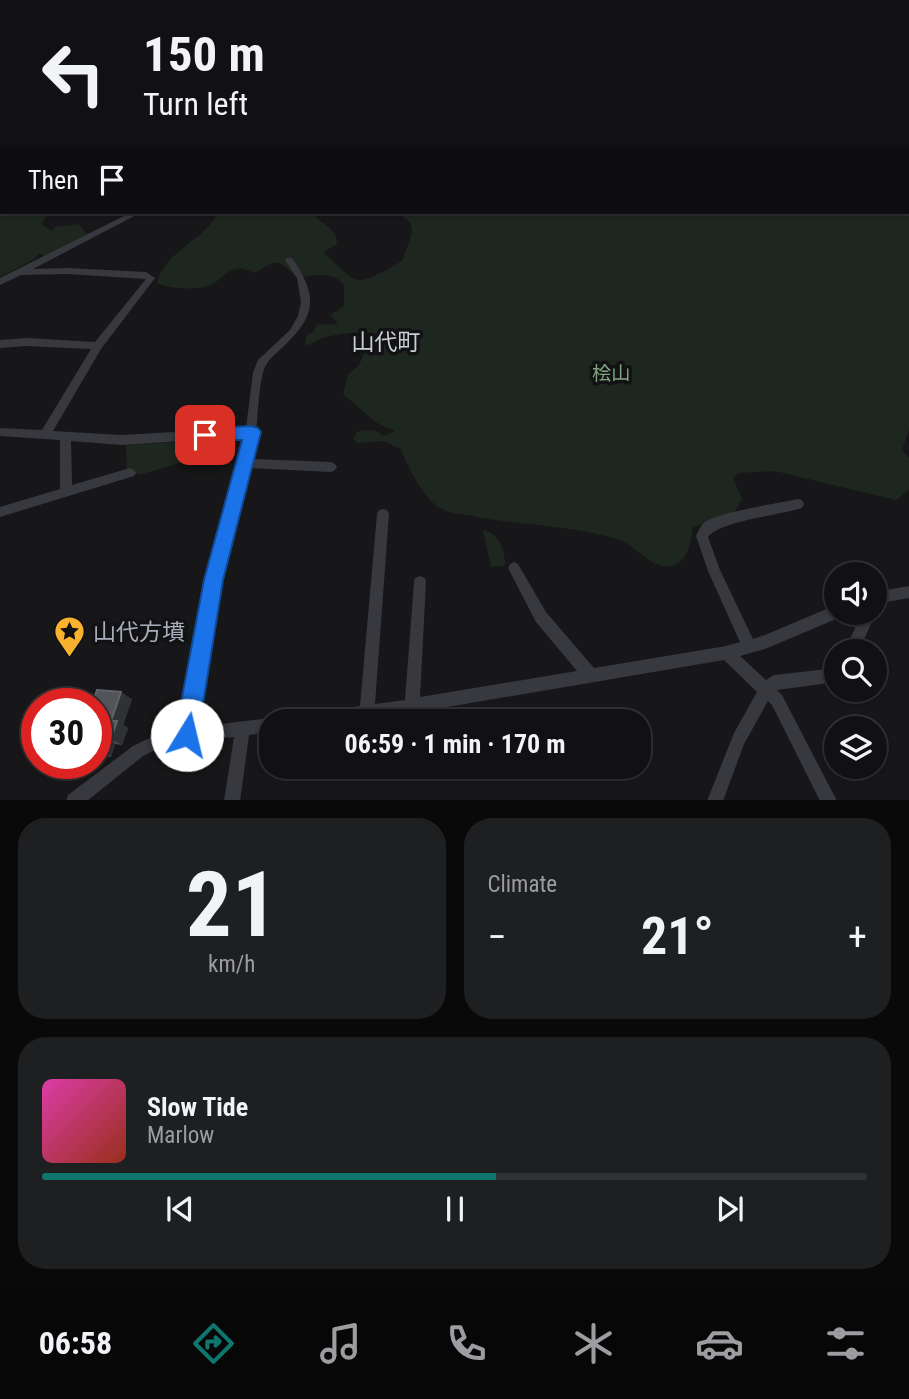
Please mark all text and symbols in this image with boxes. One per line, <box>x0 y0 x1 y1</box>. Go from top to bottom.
text: 150 m <box>143 26 265 83</box>
icon: left <box>28 28 119 119</box>
text: Turn left <box>143 85 248 123</box>
icon: arrive <box>93 161 131 199</box>
text: Then <box>28 165 79 195</box>
district label: 山代町 <box>352 329 421 356</box>
park label: 桧山 <box>592 362 630 385</box>
pin <box>175 405 235 465</box>
icon: arrive <box>186 416 224 454</box>
map controls <box>824 562 887 779</box>
button: sound <box>824 562 887 625</box>
place icon: 山代方墳 <box>53 615 87 659</box>
place label: 山代方墳 <box>93 619 185 646</box>
button: search <box>824 639 887 702</box>
speed limit sign: 30 <box>21 688 112 779</box>
position arrow <box>150 698 224 772</box>
button: layers <box>824 716 887 779</box>
text: 06:59 · 1 min · 170 m <box>345 729 565 759</box>
text: 21 <box>186 852 278 958</box>
text: Climate <box>488 871 557 898</box>
text: 21° <box>641 906 714 967</box>
text: − <box>488 915 507 959</box>
text: + <box>848 915 867 959</box>
text: km/h <box>208 951 255 978</box>
text: Slow Tide <box>147 1092 248 1122</box>
text: Marlow <box>147 1122 214 1149</box>
icon: previous <box>161 1190 199 1228</box>
icon: pause <box>436 1190 474 1228</box>
icon: next <box>711 1190 749 1228</box>
icon: directions <box>189 1319 238 1368</box>
icon: music <box>316 1319 365 1368</box>
icon: phone <box>442 1319 491 1368</box>
icon: climate <box>569 1319 618 1368</box>
icon: car <box>695 1319 744 1368</box>
icon: filters <box>821 1319 870 1368</box>
text: 06:58 <box>39 1324 112 1362</box>

